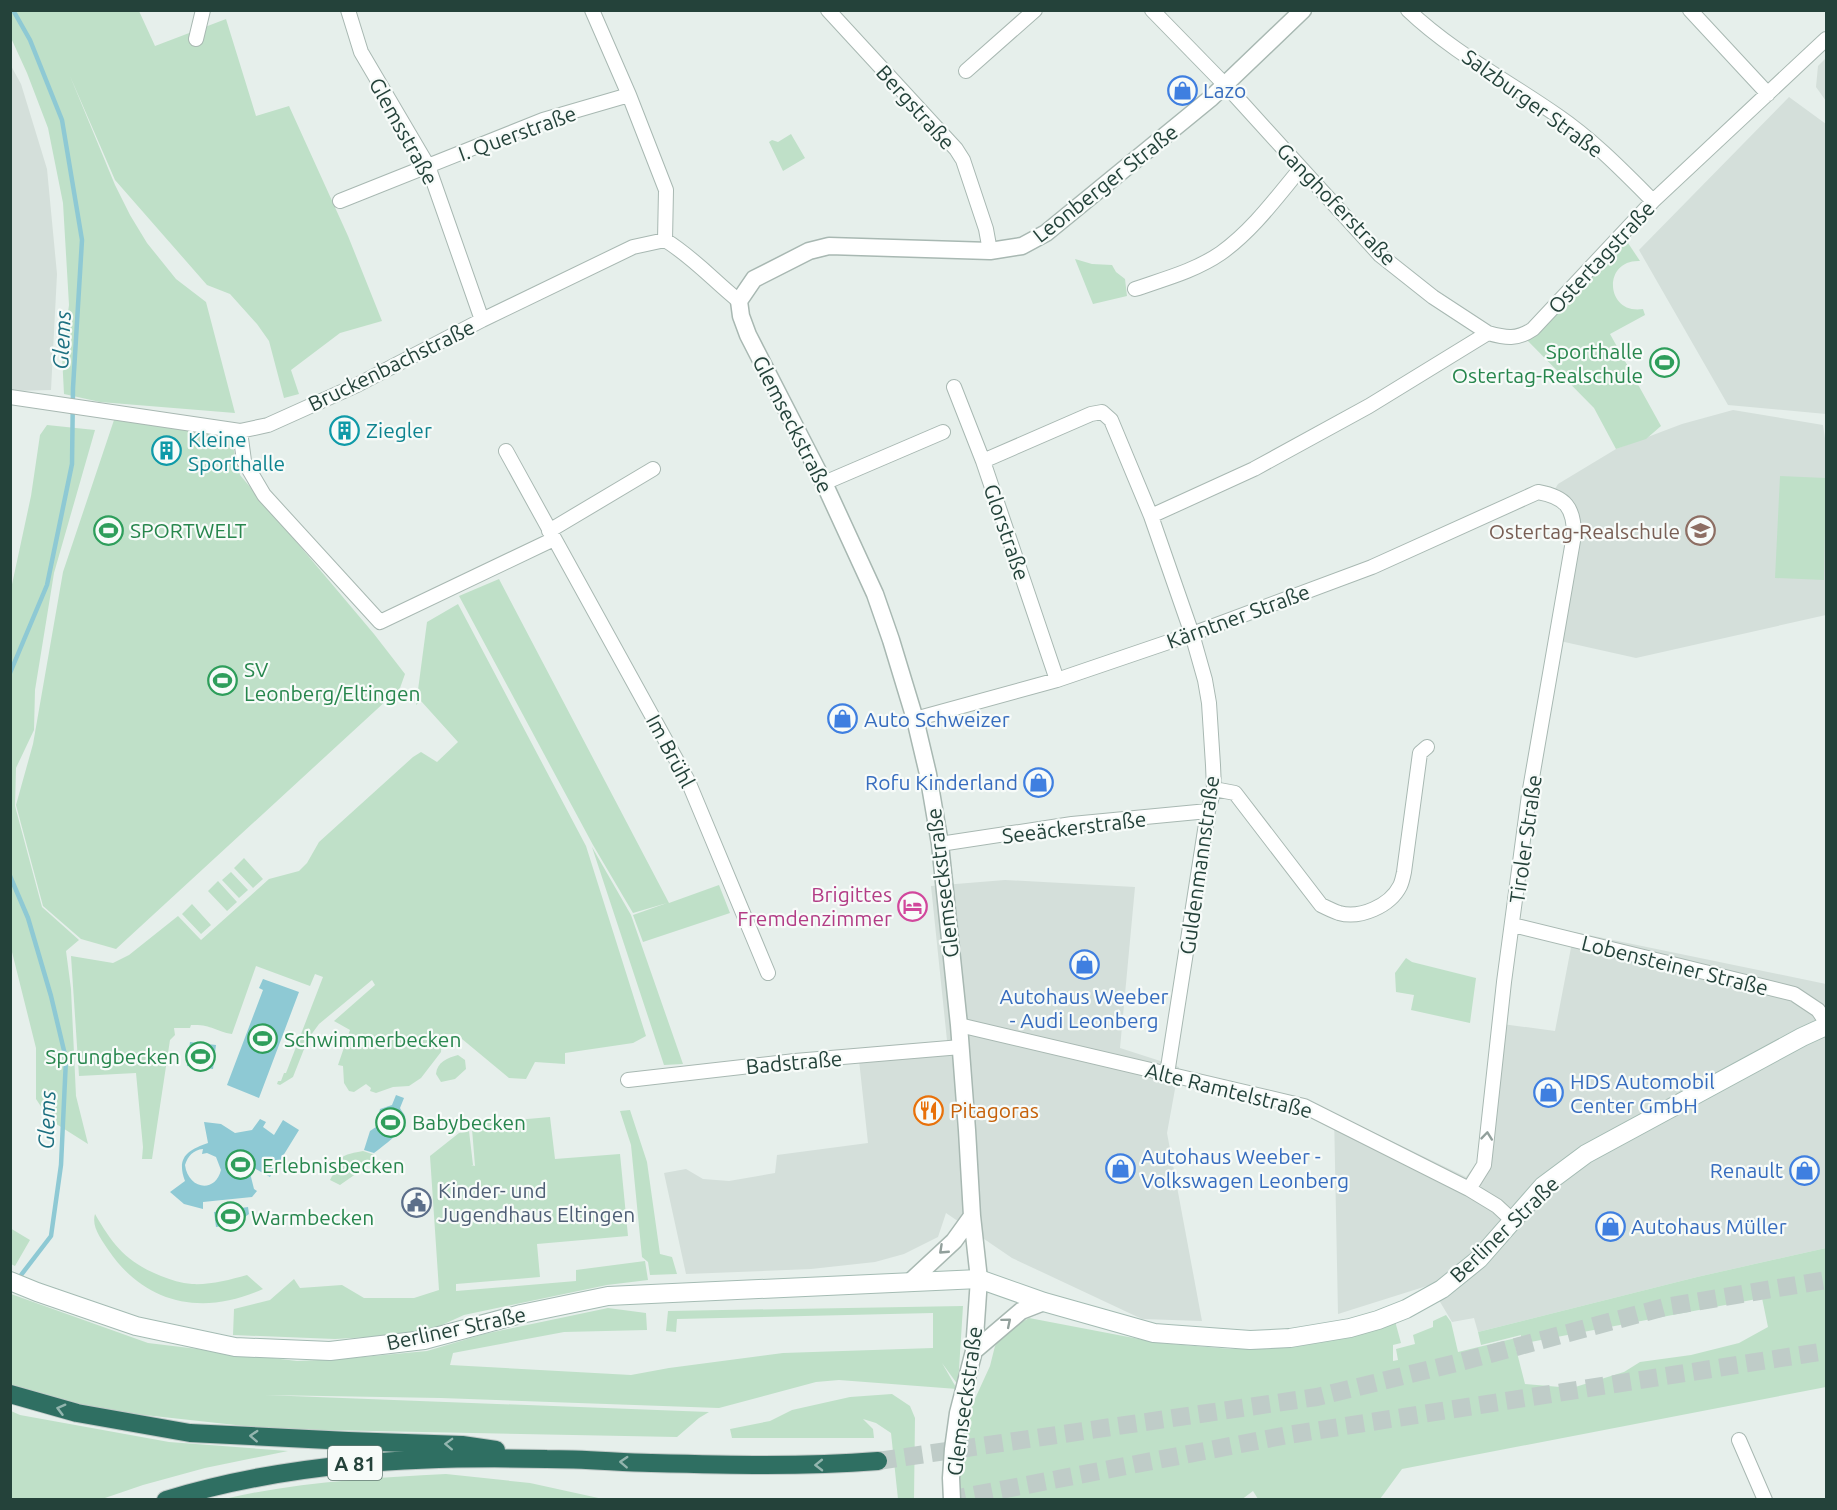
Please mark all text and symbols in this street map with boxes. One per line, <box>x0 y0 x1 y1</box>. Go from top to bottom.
street label: Salzburger Straße <box>1458 44 1608 162</box>
street label: Bergstraße <box>872 60 960 154</box>
street label: Glemsstraße <box>365 73 443 189</box>
shop icon: Lazo <box>1166 74 1198 106</box>
place label: Lazo <box>1203 78 1246 102</box>
street label: I. Querstraße <box>455 101 579 165</box>
street label: Leonberger Straße <box>1028 119 1182 247</box>
street label: Ganghoferstraße <box>1272 138 1402 270</box>
street label: Ostertagstraße <box>1543 196 1659 318</box>
water label: Glems <box>47 310 75 370</box>
street label: Bruckenbachstraße <box>304 314 478 416</box>
place label: Sporthalle Ostertag-Realschule <box>1452 339 1643 387</box>
sports icon: Sporthalle Ostertag-Realschule <box>1648 347 1680 379</box>
street label: Glemseckstraße <box>748 351 838 497</box>
building icon: Ziegler <box>329 414 361 446</box>
place label: Ziegler <box>366 418 432 442</box>
place label: Kleine Sporthalle <box>188 427 285 475</box>
building icon: Kleine Sporthalle <box>151 435 183 467</box>
street label: Glorstraße <box>979 481 1035 583</box>
sports icon: SPORTWELT <box>93 514 125 546</box>
school or university icon: Ostertag-Realschule <box>1685 515 1717 547</box>
place label: SPORTWELT <box>130 518 247 542</box>
place label: Ostertag-Realschule <box>1489 519 1680 543</box>
street label: Kärntner Straße <box>1163 579 1313 653</box>
place label: SV Leonberg/Eltingen <box>244 657 420 705</box>
sports icon: SV Leonberg/Eltingen <box>207 665 239 697</box>
shop icon: Auto Schweizer <box>827 703 859 735</box>
place label: Auto Schweizer <box>864 707 1010 731</box>
street label: Im Brühl <box>642 710 700 792</box>
shop icon: Rofu Kinderland <box>1023 766 1055 798</box>
place label: Rofu Kinderland <box>865 770 1018 794</box>
street label: Tiroler Straße <box>1504 773 1546 905</box>
street label: Guldenmannstraße <box>1175 774 1223 956</box>
street label: Seeäckerstraße <box>1001 806 1147 848</box>
street label: Glemseckstraße <box>921 807 963 959</box>
place label: Brigittes Fremdenzimmer <box>737 882 892 930</box>
hotel icon: Brigittes Fremdenzimmer <box>897 890 929 922</box>
street label: Lobensteiner Straße <box>1579 930 1771 1000</box>
shop icon: Autohaus Weeber - Audi Leonberg <box>1068 949 1100 981</box>
place label: Autohaus Weeber - Audi Leonberg <box>1000 984 1169 1032</box>
sports icon: Schwimmerbecken <box>247 1023 279 1055</box>
place label: Schwimmerbecken <box>284 1027 461 1051</box>
sports icon: Sprungbecken <box>185 1040 217 1072</box>
place label: Sprungbecken <box>45 1044 180 1068</box>
street label: Badstraße <box>745 1046 843 1078</box>
street label: Alte Ramtelstraße <box>1143 1058 1315 1122</box>
place label: HDS Automobil Center GmbH <box>1570 1069 1715 1117</box>
shop icon: HDS Automobil Center GmbH <box>1533 1077 1565 1109</box>
water label: Glems <box>32 1090 60 1150</box>
restaurant icon: Pitagoras <box>913 1094 945 1126</box>
place label: Pitagoras <box>950 1098 1039 1122</box>
sports icon: Babybecken <box>375 1106 407 1138</box>
place label: Babybecken <box>412 1110 526 1134</box>
one-way arrow <box>1480 1131 1493 1140</box>
place label: Autohaus Weeber - Volkswagen Leonberg <box>1141 1144 1349 1192</box>
sports icon: Erlebnisbecken <box>225 1149 257 1181</box>
shop icon: Autohaus Weeber - Volkswagen Leonberg <box>1104 1152 1136 1184</box>
place label: Erlebnisbecken <box>262 1153 405 1177</box>
shop icon: Renault <box>1788 1154 1820 1186</box>
place label: Renault <box>1710 1158 1783 1182</box>
street label: Berliner Straße <box>1445 1171 1563 1287</box>
place label: Kinder- und Jugendhaus Eltingen <box>438 1178 635 1226</box>
public building icon: Kinder- und Jugendhaus Eltingen <box>401 1186 433 1218</box>
sports icon: Warmbecken <box>214 1201 246 1233</box>
place label: Warmbecken <box>251 1205 374 1229</box>
shop icon: Autohaus Müller <box>1594 1210 1626 1242</box>
place label: Autohaus Müller <box>1631 1214 1787 1238</box>
one-way arrow <box>940 1243 951 1254</box>
street label: Berliner Straße <box>384 1301 528 1355</box>
one-way arrow <box>1000 1319 1011 1330</box>
street label: Glemseckstraße <box>942 1325 986 1477</box>
one-way arrow <box>56 1404 67 1416</box>
one-way arrow <box>249 1430 258 1443</box>
one-way arrow <box>444 1438 453 1451</box>
road number: A 81 <box>328 1446 382 1480</box>
one-way arrow <box>620 1456 629 1469</box>
one-way arrow <box>815 1459 824 1471</box>

